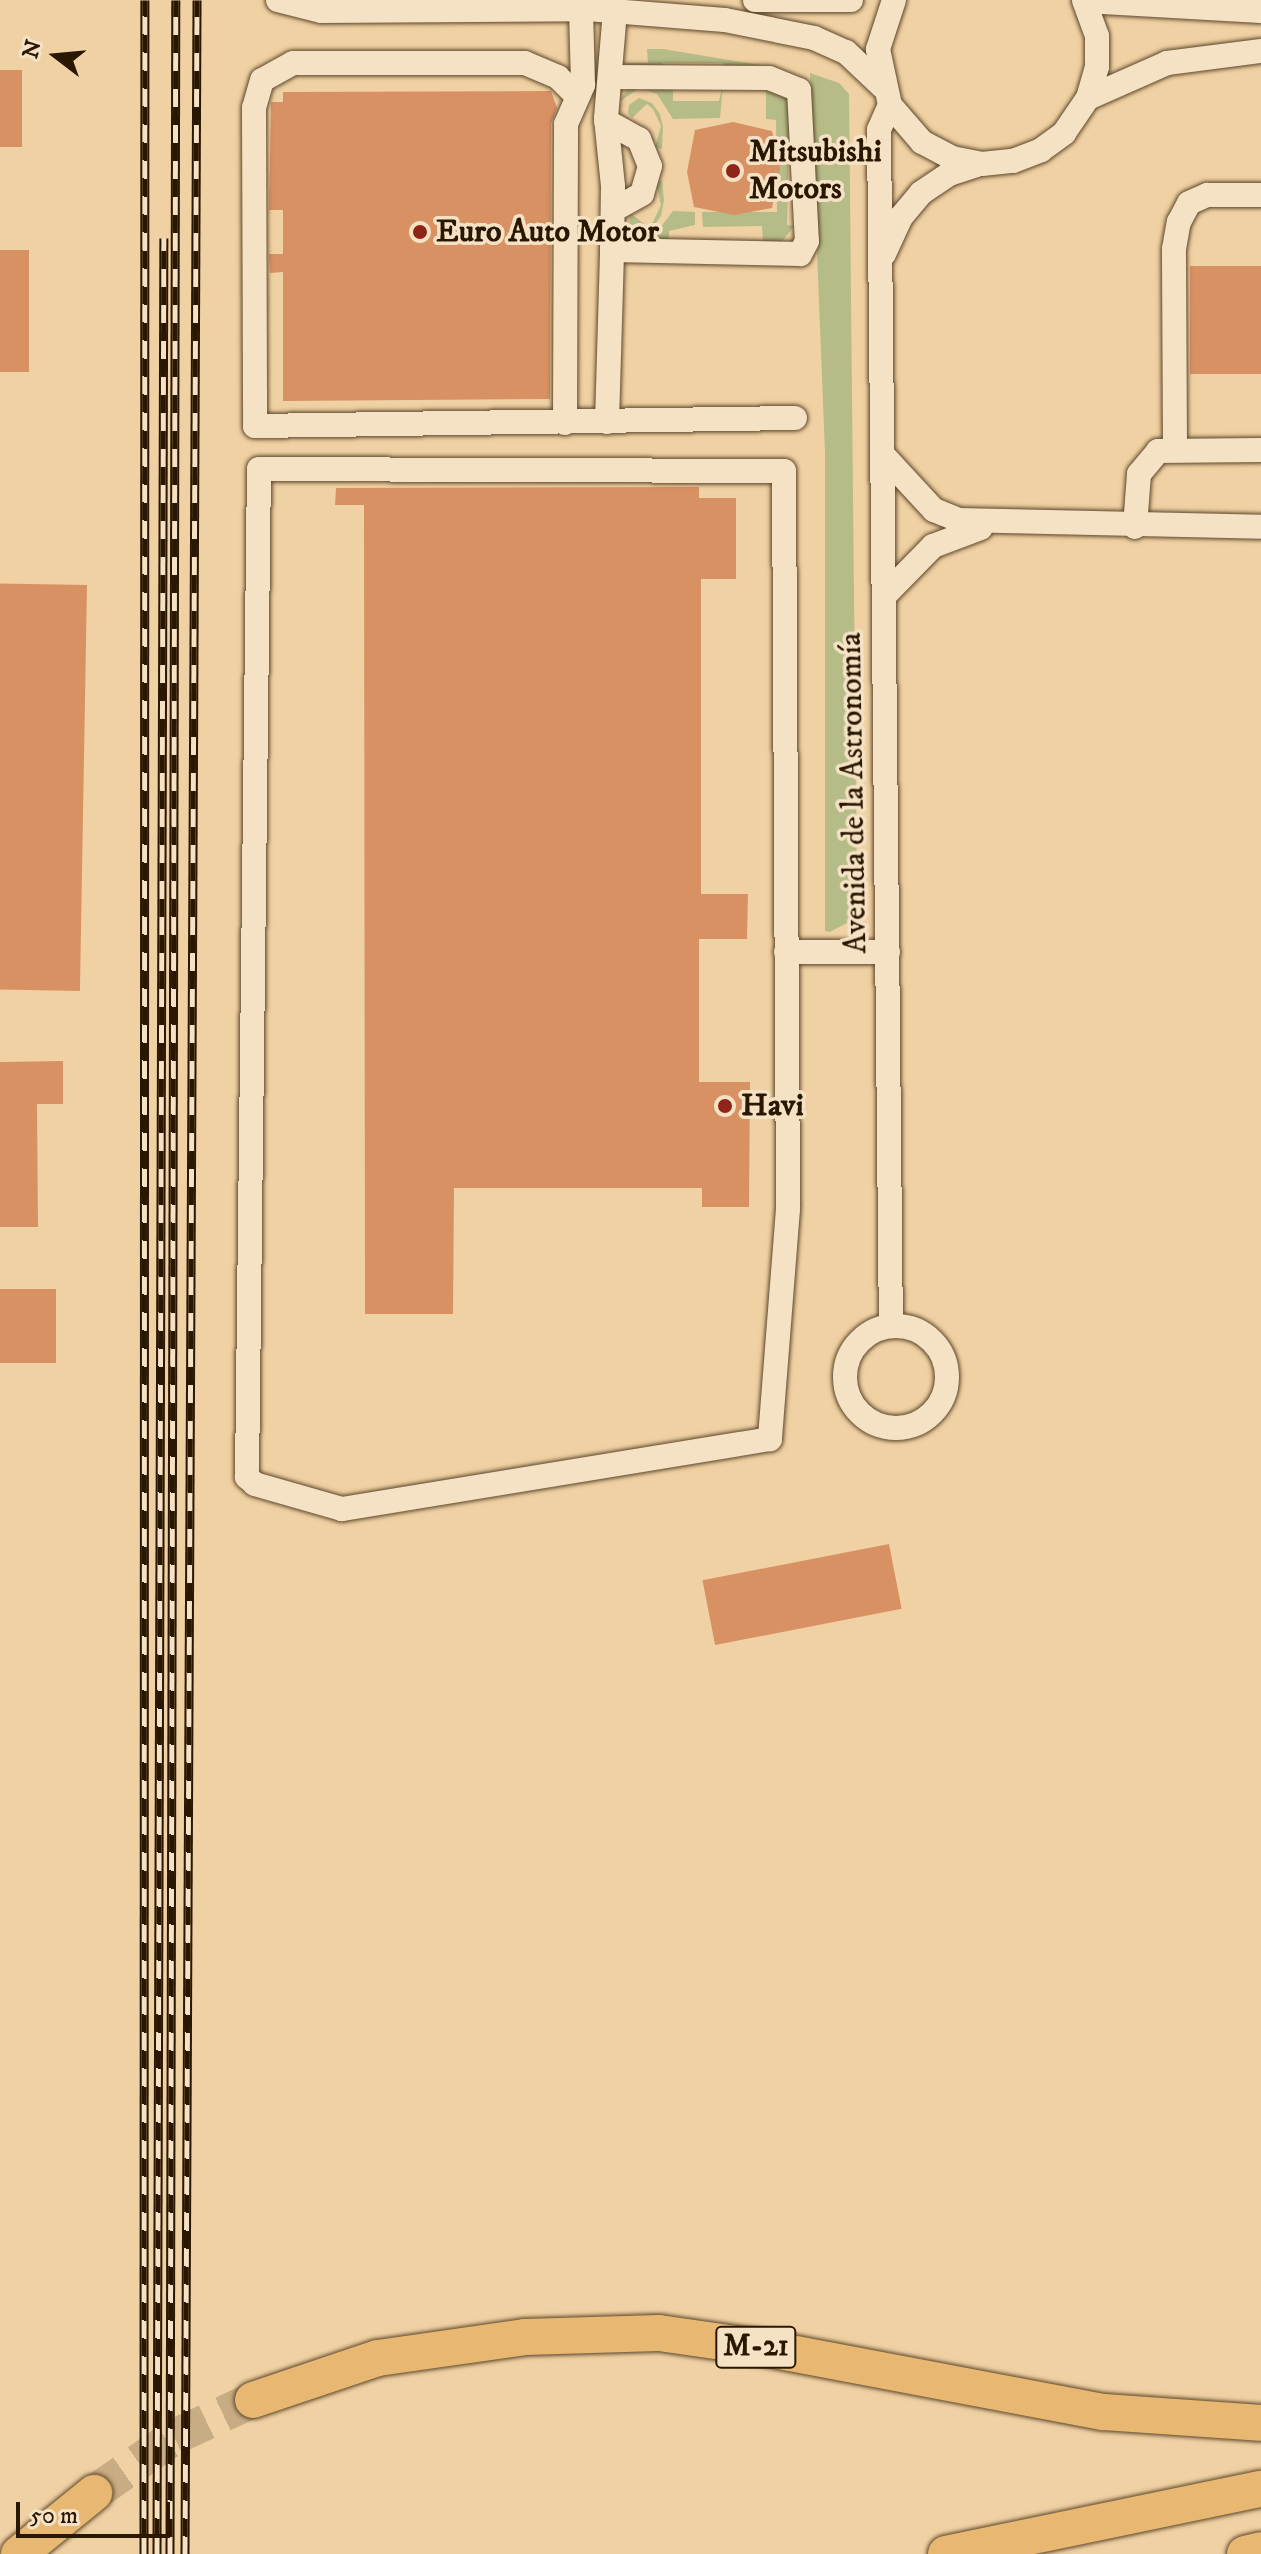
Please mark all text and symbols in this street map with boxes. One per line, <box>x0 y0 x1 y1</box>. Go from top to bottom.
north arrow <box>16 16 96 96</box>
text: N <box>17 37 48 62</box>
place label: Mitsubishi Motors <box>749 134 882 209</box>
marker: Mitsubishi Motors <box>724 162 742 180</box>
place label: Euro Auto Motor <box>436 213 659 251</box>
marker: Euro Auto Motor <box>411 223 429 241</box>
street label: Avenida de la Astronomía <box>832 632 876 954</box>
place label: Havi <box>741 1087 804 1125</box>
marker: Havi <box>716 1097 734 1115</box>
road number: M-21 <box>714 2321 798 2373</box>
scale bar <box>20 2486 174 2536</box>
text: 50 m <box>30 2501 78 2531</box>

